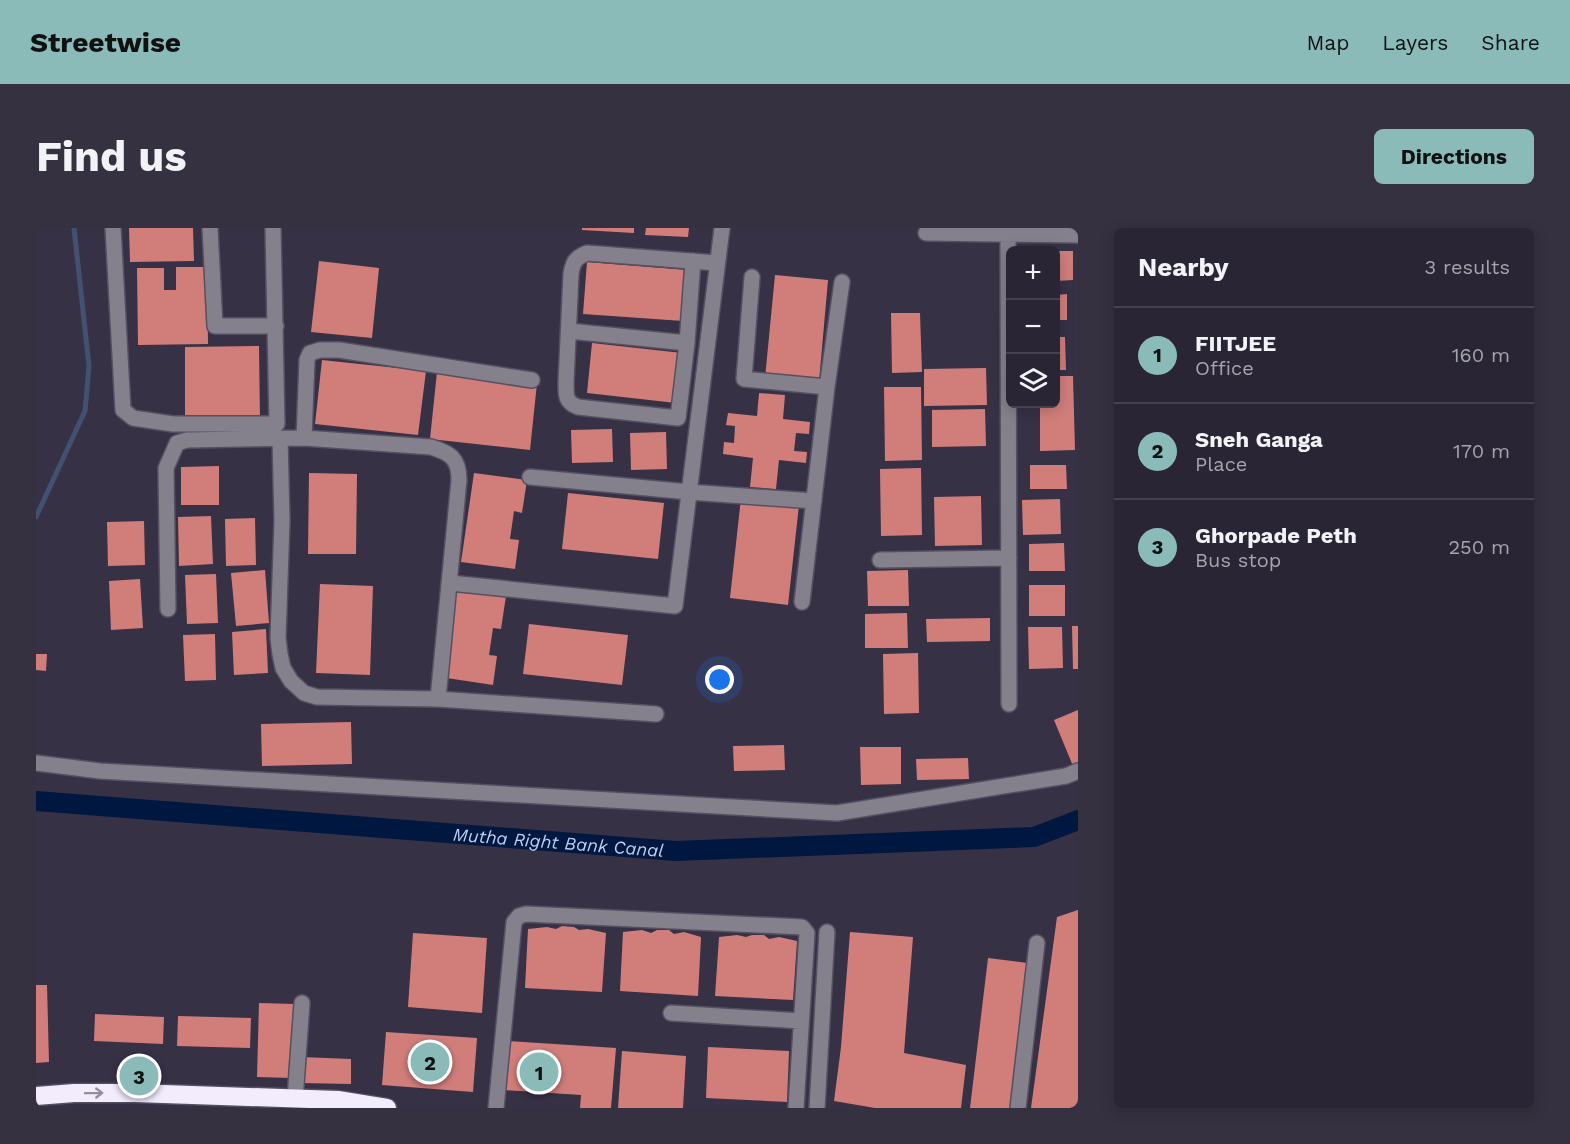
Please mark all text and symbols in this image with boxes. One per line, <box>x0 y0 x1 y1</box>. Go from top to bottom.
text: Streetwise <box>30 26 181 59</box>
text: Map <box>1306 30 1349 55</box>
text: Layers <box>1382 30 1448 55</box>
text: Share <box>1481 30 1540 55</box>
button: Directions <box>1374 129 1534 184</box>
text: Find us <box>36 132 187 181</box>
map controls <box>1006 246 1060 408</box>
button: + <box>1006 246 1060 300</box>
text: Nearby <box>1138 252 1229 282</box>
text: 3 results <box>1425 255 1510 279</box>
button: − <box>1006 300 1060 354</box>
text: FIITJEE <box>1195 331 1276 356</box>
text: 1 <box>1153 343 1162 367</box>
text: 160 m <box>1452 343 1510 367</box>
button: layers <box>1006 354 1060 408</box>
text: Office <box>1195 356 1254 380</box>
text: Sneh Ganga <box>1195 427 1323 452</box>
text: 2 <box>1152 439 1163 463</box>
text: 170 m <box>1453 439 1510 463</box>
text: Place <box>1195 452 1247 476</box>
text: Ghorpade Peth <box>1195 523 1357 548</box>
text: 3 <box>1152 535 1163 559</box>
text: 250 m <box>1448 535 1510 559</box>
text: Bus stop <box>1195 548 1281 572</box>
your location <box>705 665 734 694</box>
water label: Mutha Right Bank Canal <box>452 823 665 861</box>
pin: 2 <box>410 1040 450 1084</box>
pin: 1 <box>520 1050 558 1094</box>
pin: 3 <box>120 1054 158 1098</box>
one-way arrow <box>84 1087 104 1099</box>

